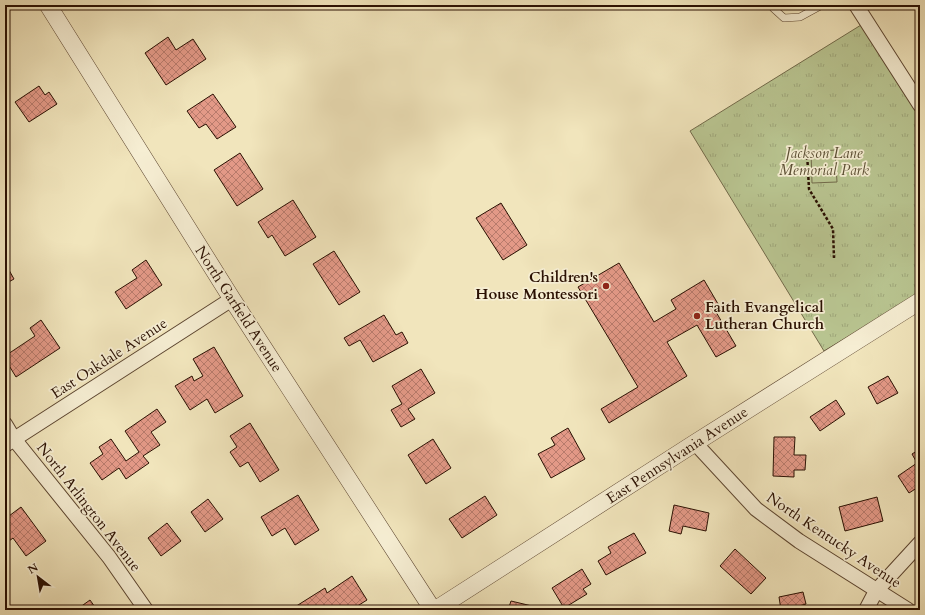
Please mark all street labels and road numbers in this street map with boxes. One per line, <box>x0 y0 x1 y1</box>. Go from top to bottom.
street label: North Garfield Avenue <box>191 242 287 376</box>
street label: East Oakdale Avenue <box>47 313 171 403</box>
street label: East Pennsylvania Avenue <box>602 402 752 508</box>
street label: North Arlington Avenue <box>33 439 145 575</box>
street label: North Kentucky Avenue <box>763 487 905 593</box>

